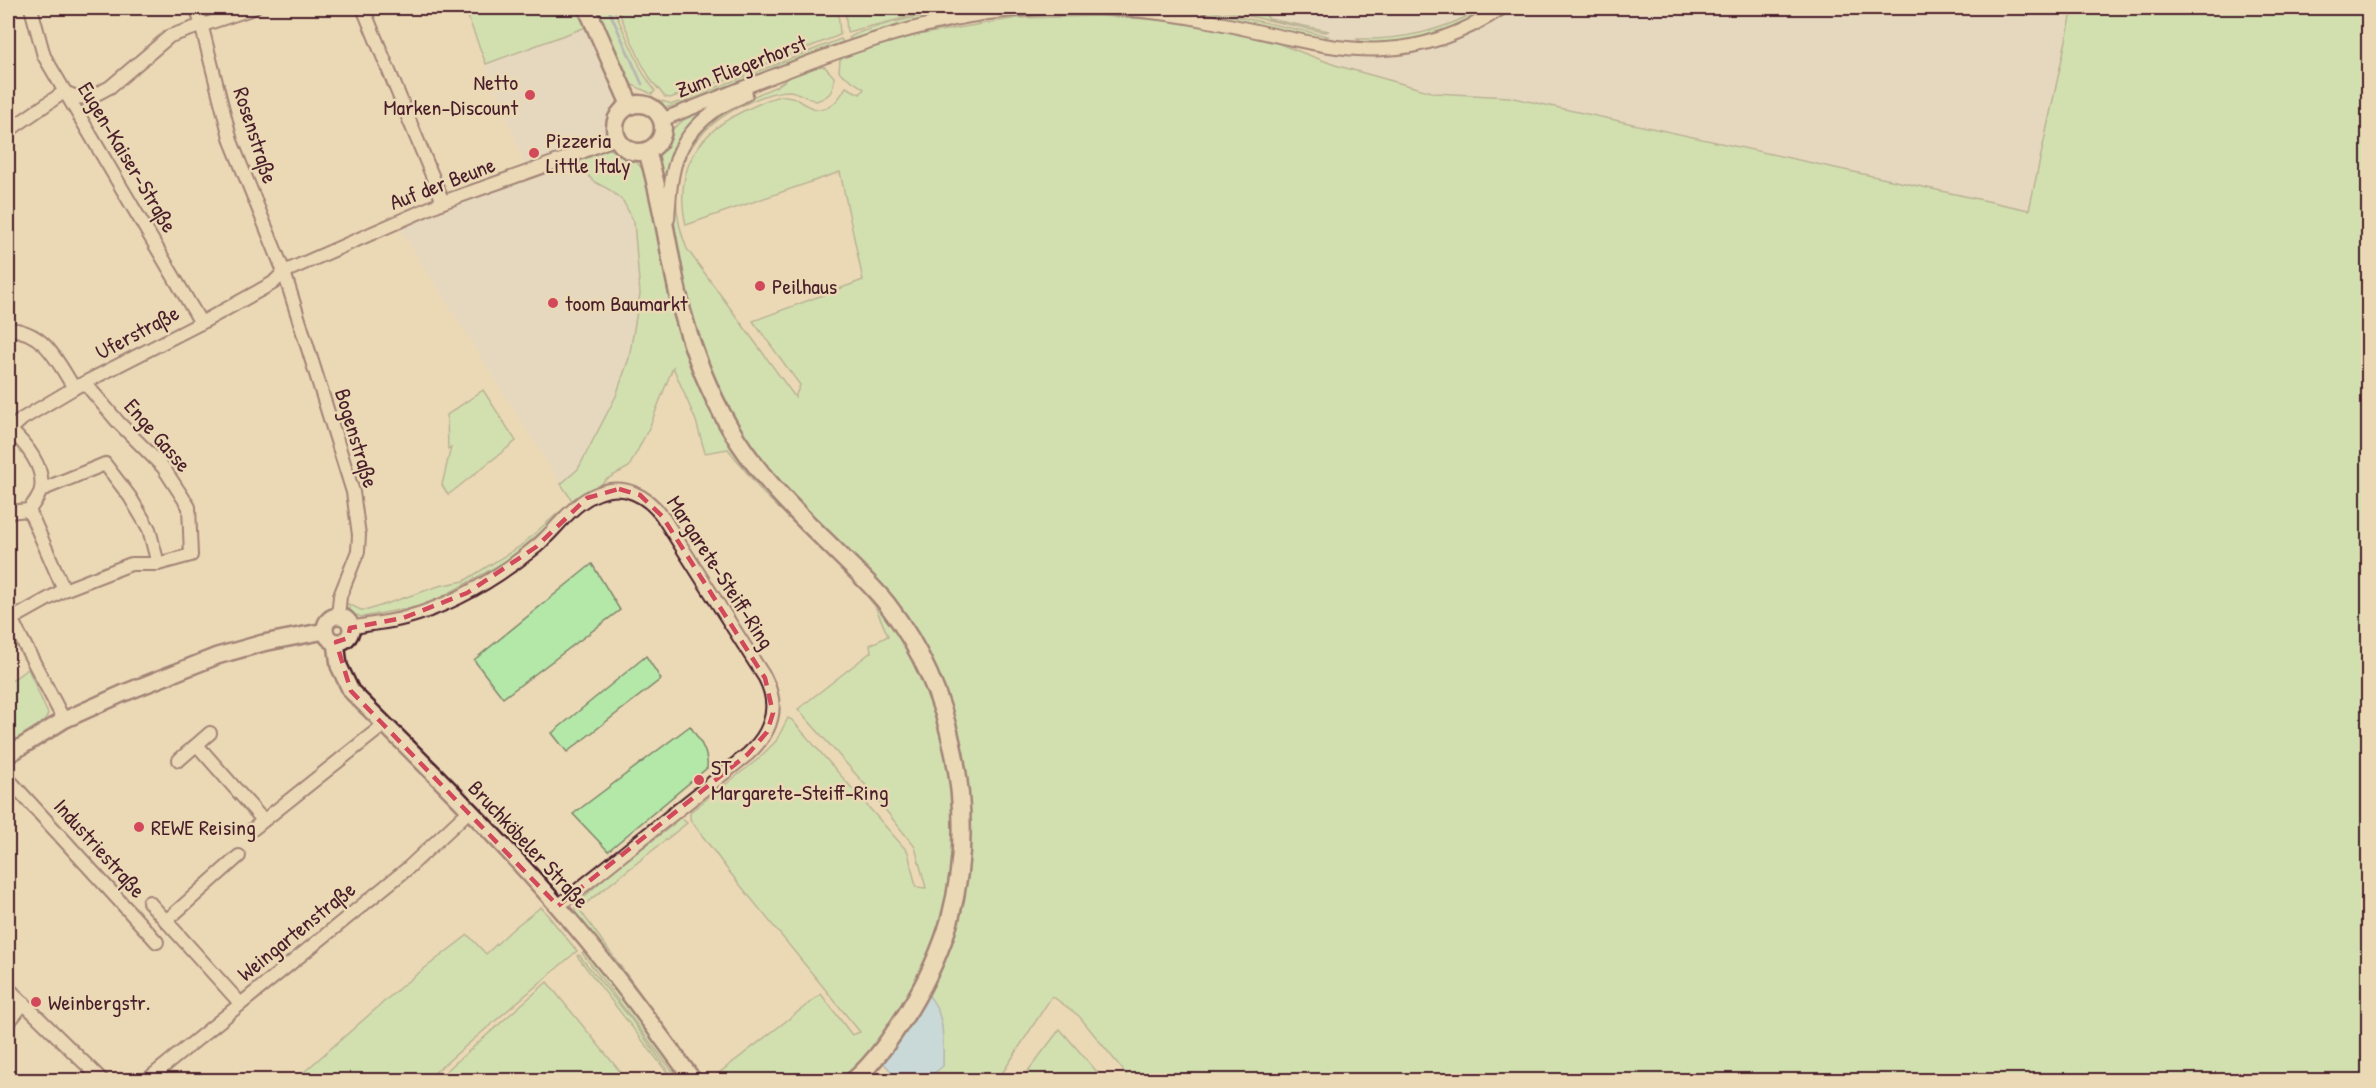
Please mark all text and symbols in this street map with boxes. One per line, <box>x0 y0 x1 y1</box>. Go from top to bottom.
street label: Zum Fliegerhorst <box>671 27 811 105</box>
place label: Netto Marken-Discount <box>384 67 518 122</box>
street label: Eugen-Kaiser-Straße <box>71 76 185 238</box>
street label: Rosenstraße <box>226 83 286 187</box>
marker: Netto Marken-Discount <box>523 88 537 102</box>
place label: Pizzeria Little Italy <box>546 125 630 180</box>
marker: Pizzeria Little Italy <box>527 146 541 160</box>
street label: Auf der Beune <box>385 149 499 217</box>
place label: Peilhaus <box>772 271 837 301</box>
marker: Peilhaus <box>753 279 767 293</box>
place label: toom Baumarkt <box>565 288 688 318</box>
marker: toom Baumarkt <box>546 296 560 310</box>
street label: Uferstraße <box>90 297 184 367</box>
street label: Bogenstraße <box>328 385 386 491</box>
street label: Enge Gasse <box>118 392 198 478</box>
street label: Margarete-Steiff-Ring <box>660 489 782 655</box>
place label: ST Margarete-Steiff-Ring <box>711 752 888 807</box>
street label: Bruchköbeler Straße <box>462 773 597 915</box>
marker: ST Margarete-Steiff-Ring <box>692 773 706 787</box>
street label: Industriestraße <box>47 792 153 904</box>
place label: REWE Reising <box>151 812 256 842</box>
marker: REWE Reising <box>132 820 146 834</box>
street label: Weingartenstraße <box>231 874 362 988</box>
place label: Weinbergstr. <box>48 987 150 1017</box>
marker: Weinbergstr. <box>29 995 43 1009</box>

